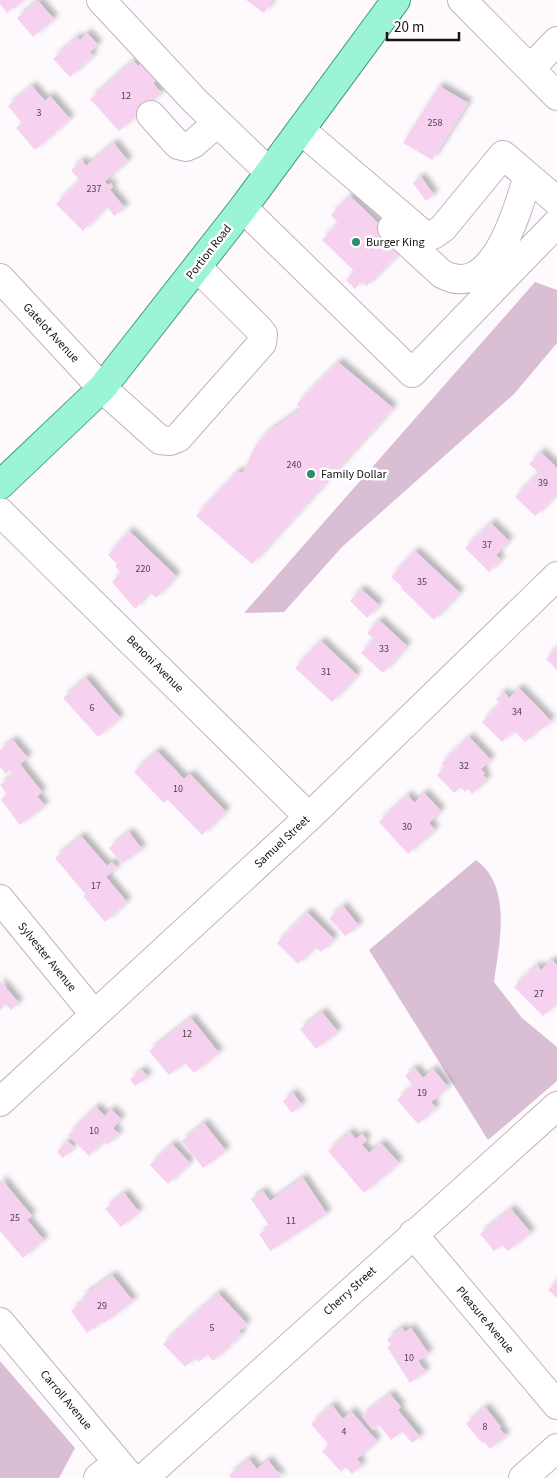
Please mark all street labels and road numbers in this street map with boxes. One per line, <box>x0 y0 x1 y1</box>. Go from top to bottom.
street label: Portion Road <box>182 221 236 283</box>
street label: Gatelot Avenue <box>19 299 83 367</box>
street label: Benoni Avenue <box>122 631 188 697</box>
street label: Samuel Street <box>250 812 314 872</box>
street label: Sylvester Avenue <box>14 919 80 995</box>
street label: Cherry Street <box>320 1263 380 1319</box>
street label: Pleasure Avenue <box>452 1283 518 1357</box>
street label: Carroll Avenue <box>36 1367 96 1434</box>

